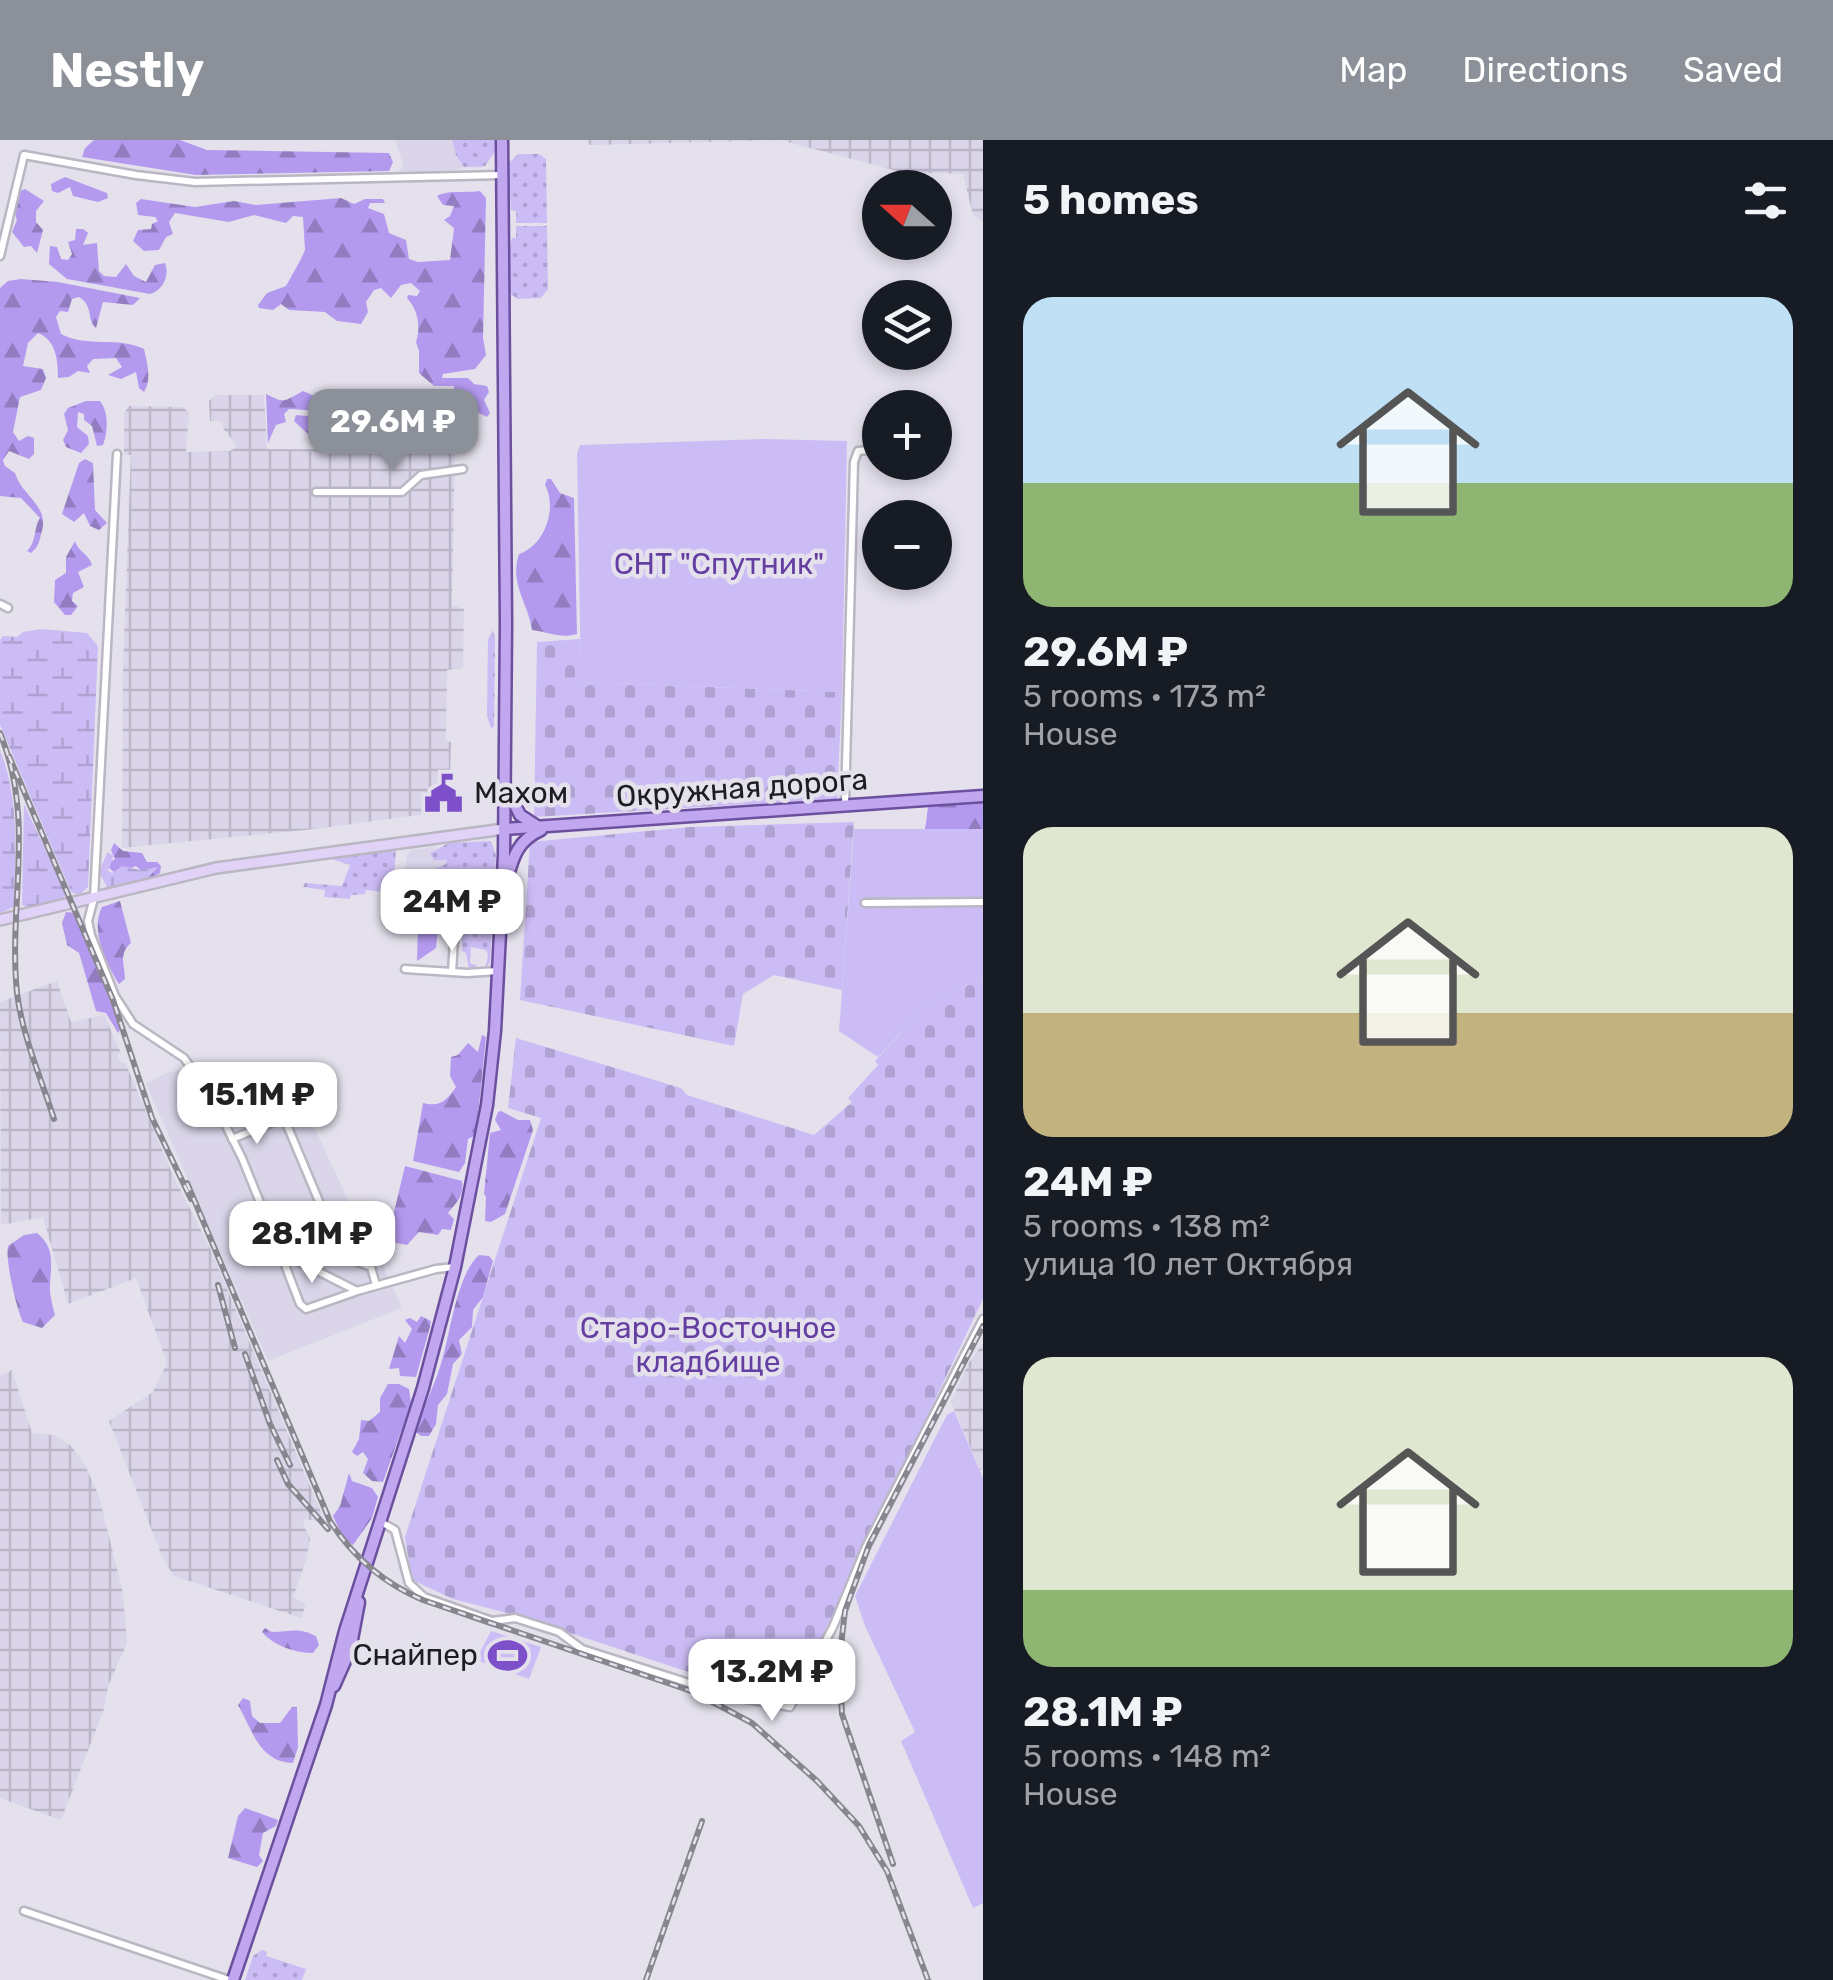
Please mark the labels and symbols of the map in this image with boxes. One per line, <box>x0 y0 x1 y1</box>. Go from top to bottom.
north arrow <box>862 170 952 260</box>
pin: 29.6M ₽ <box>301 389 485 474</box>
park label: СНТ "Спутник" <box>614 546 824 582</box>
street label: Окружная дорога <box>615 761 869 815</box>
public building icon: Махом <box>423 772 465 814</box>
place label: Махом <box>474 775 568 811</box>
pin: 24M ₽ <box>382 869 522 954</box>
pin: 15.1M ₽ <box>165 1062 349 1147</box>
pin: 28.1M ₽ <box>220 1201 404 1286</box>
park label: Старо-Восточное кладбище <box>580 1310 836 1380</box>
sports icon: Снайпер <box>487 1634 529 1676</box>
place label: Снайпер <box>352 1637 478 1673</box>
pin: 13.2M ₽ <box>680 1639 864 1724</box>

